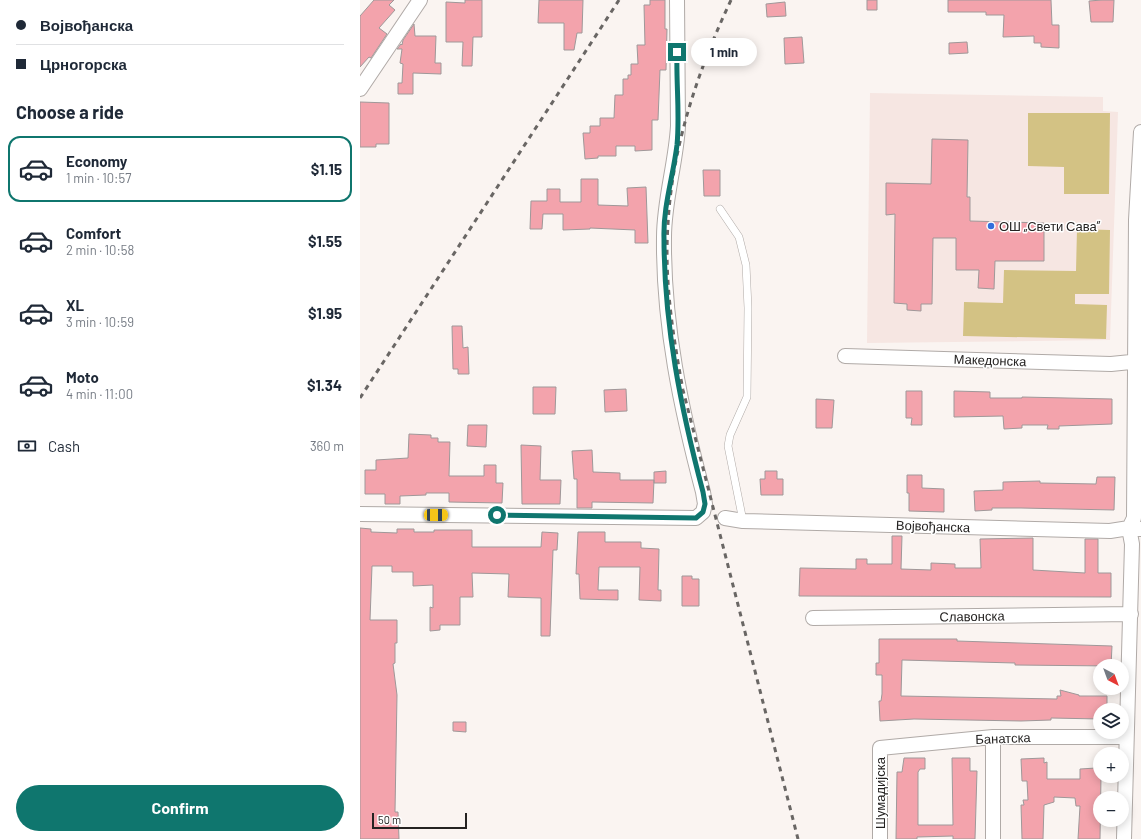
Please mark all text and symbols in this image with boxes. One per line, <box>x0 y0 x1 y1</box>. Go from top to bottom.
text: Војвођанска <box>40 16 133 34</box>
callout: 1 min <box>691 38 757 66</box>
route end <box>668 43 686 61</box>
text: 1 min <box>710 44 738 60</box>
text: Црногорска <box>40 55 127 73</box>
text: Choose a ride <box>16 101 124 123</box>
icon: car <box>18 151 54 187</box>
text: Economy <box>66 152 127 170</box>
text: $1.15 <box>311 160 342 178</box>
text: 1 min · 10:57 <box>66 170 131 186</box>
place label: ОШ „Свети Сава” <box>999 218 1101 234</box>
marker: ОШ „Свети Сава” <box>986 221 996 231</box>
icon: car <box>18 223 54 259</box>
text: Comfort <box>66 224 121 242</box>
text: $1.55 <box>308 232 342 250</box>
text: 2 min · 10:58 <box>66 242 134 258</box>
icon: car <box>18 295 54 331</box>
text: XL <box>66 296 84 314</box>
text: $1.95 <box>308 304 342 322</box>
text: 3 min · 10:59 <box>66 314 134 330</box>
street label: Македонска <box>953 351 1027 369</box>
icon: car <box>18 367 54 403</box>
text: Moto <box>66 368 99 386</box>
text: $1.34 <box>307 376 342 394</box>
text: 4 min · 11:00 <box>66 386 133 402</box>
icon: cash <box>16 435 38 457</box>
text: Cash <box>48 437 80 455</box>
text: 360 m <box>310 438 344 454</box>
route start <box>488 506 506 524</box>
car <box>424 509 448 521</box>
street label: Војвођанска <box>896 517 971 535</box>
street label: Славонска <box>939 607 1005 625</box>
north arrow <box>1093 659 1129 695</box>
map controls <box>1093 659 1129 827</box>
button: layers <box>1093 703 1129 739</box>
street label: Банатска <box>975 729 1032 747</box>
button: + <box>1093 747 1129 783</box>
street label: Шумадијска <box>872 756 888 829</box>
button: Confirm <box>16 785 344 831</box>
button: − <box>1093 791 1129 827</box>
scale bar <box>372 811 467 830</box>
text: 50 m <box>378 813 401 826</box>

